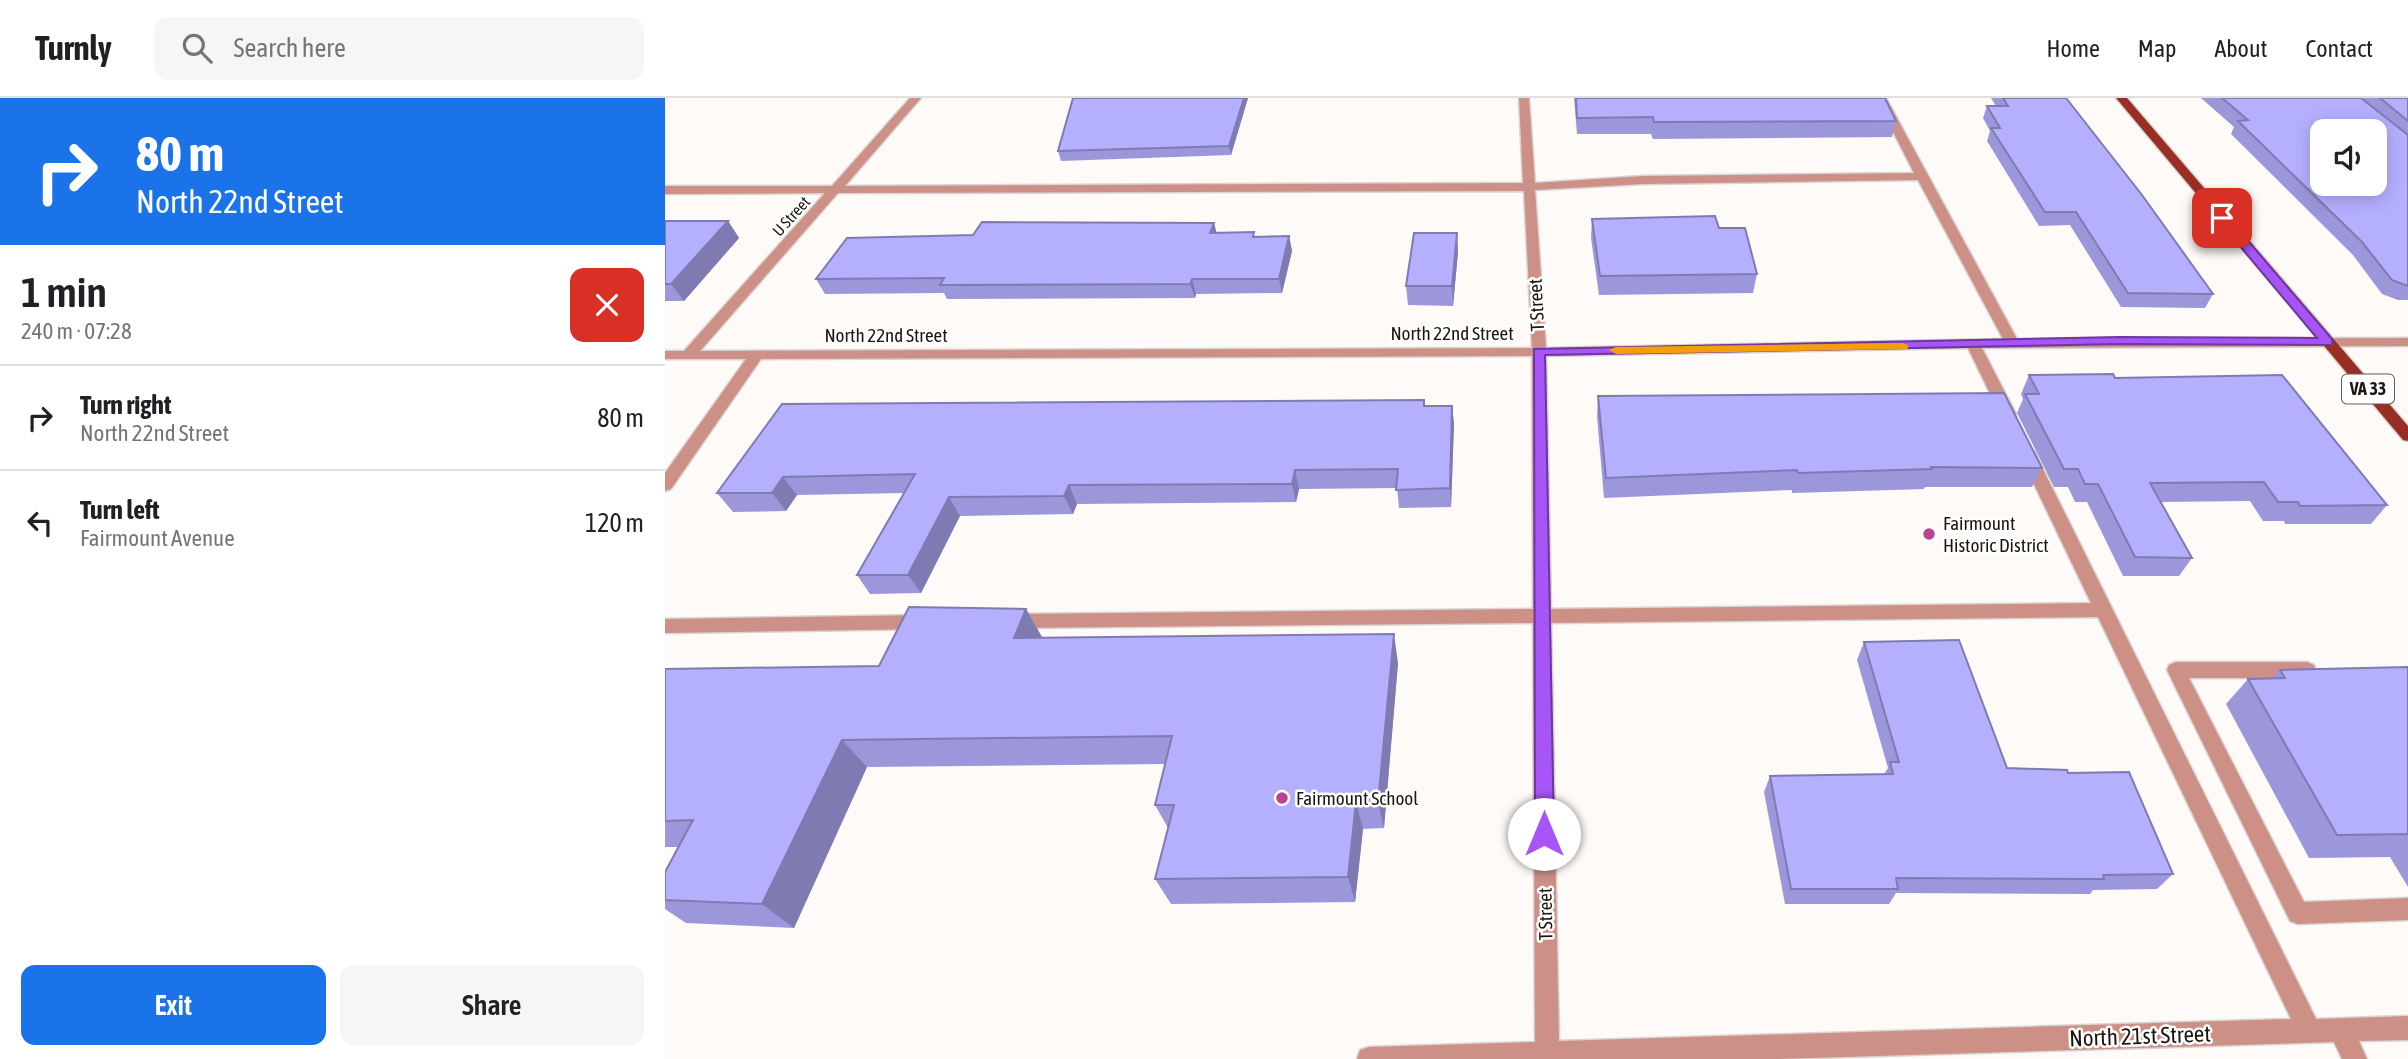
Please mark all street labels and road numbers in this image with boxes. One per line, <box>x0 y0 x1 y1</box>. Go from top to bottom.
street label: U Street <box>769 192 814 239</box>
street label: T Street <box>1524 278 1548 332</box>
street label: North 22nd Street <box>1390 322 1514 344</box>
street label: North 22nd Street <box>824 324 948 346</box>
road number: VA 33 <box>2342 374 2394 404</box>
street label: T Street <box>1534 887 1556 941</box>
street label: North 21st Street <box>2069 1021 2211 1051</box>

